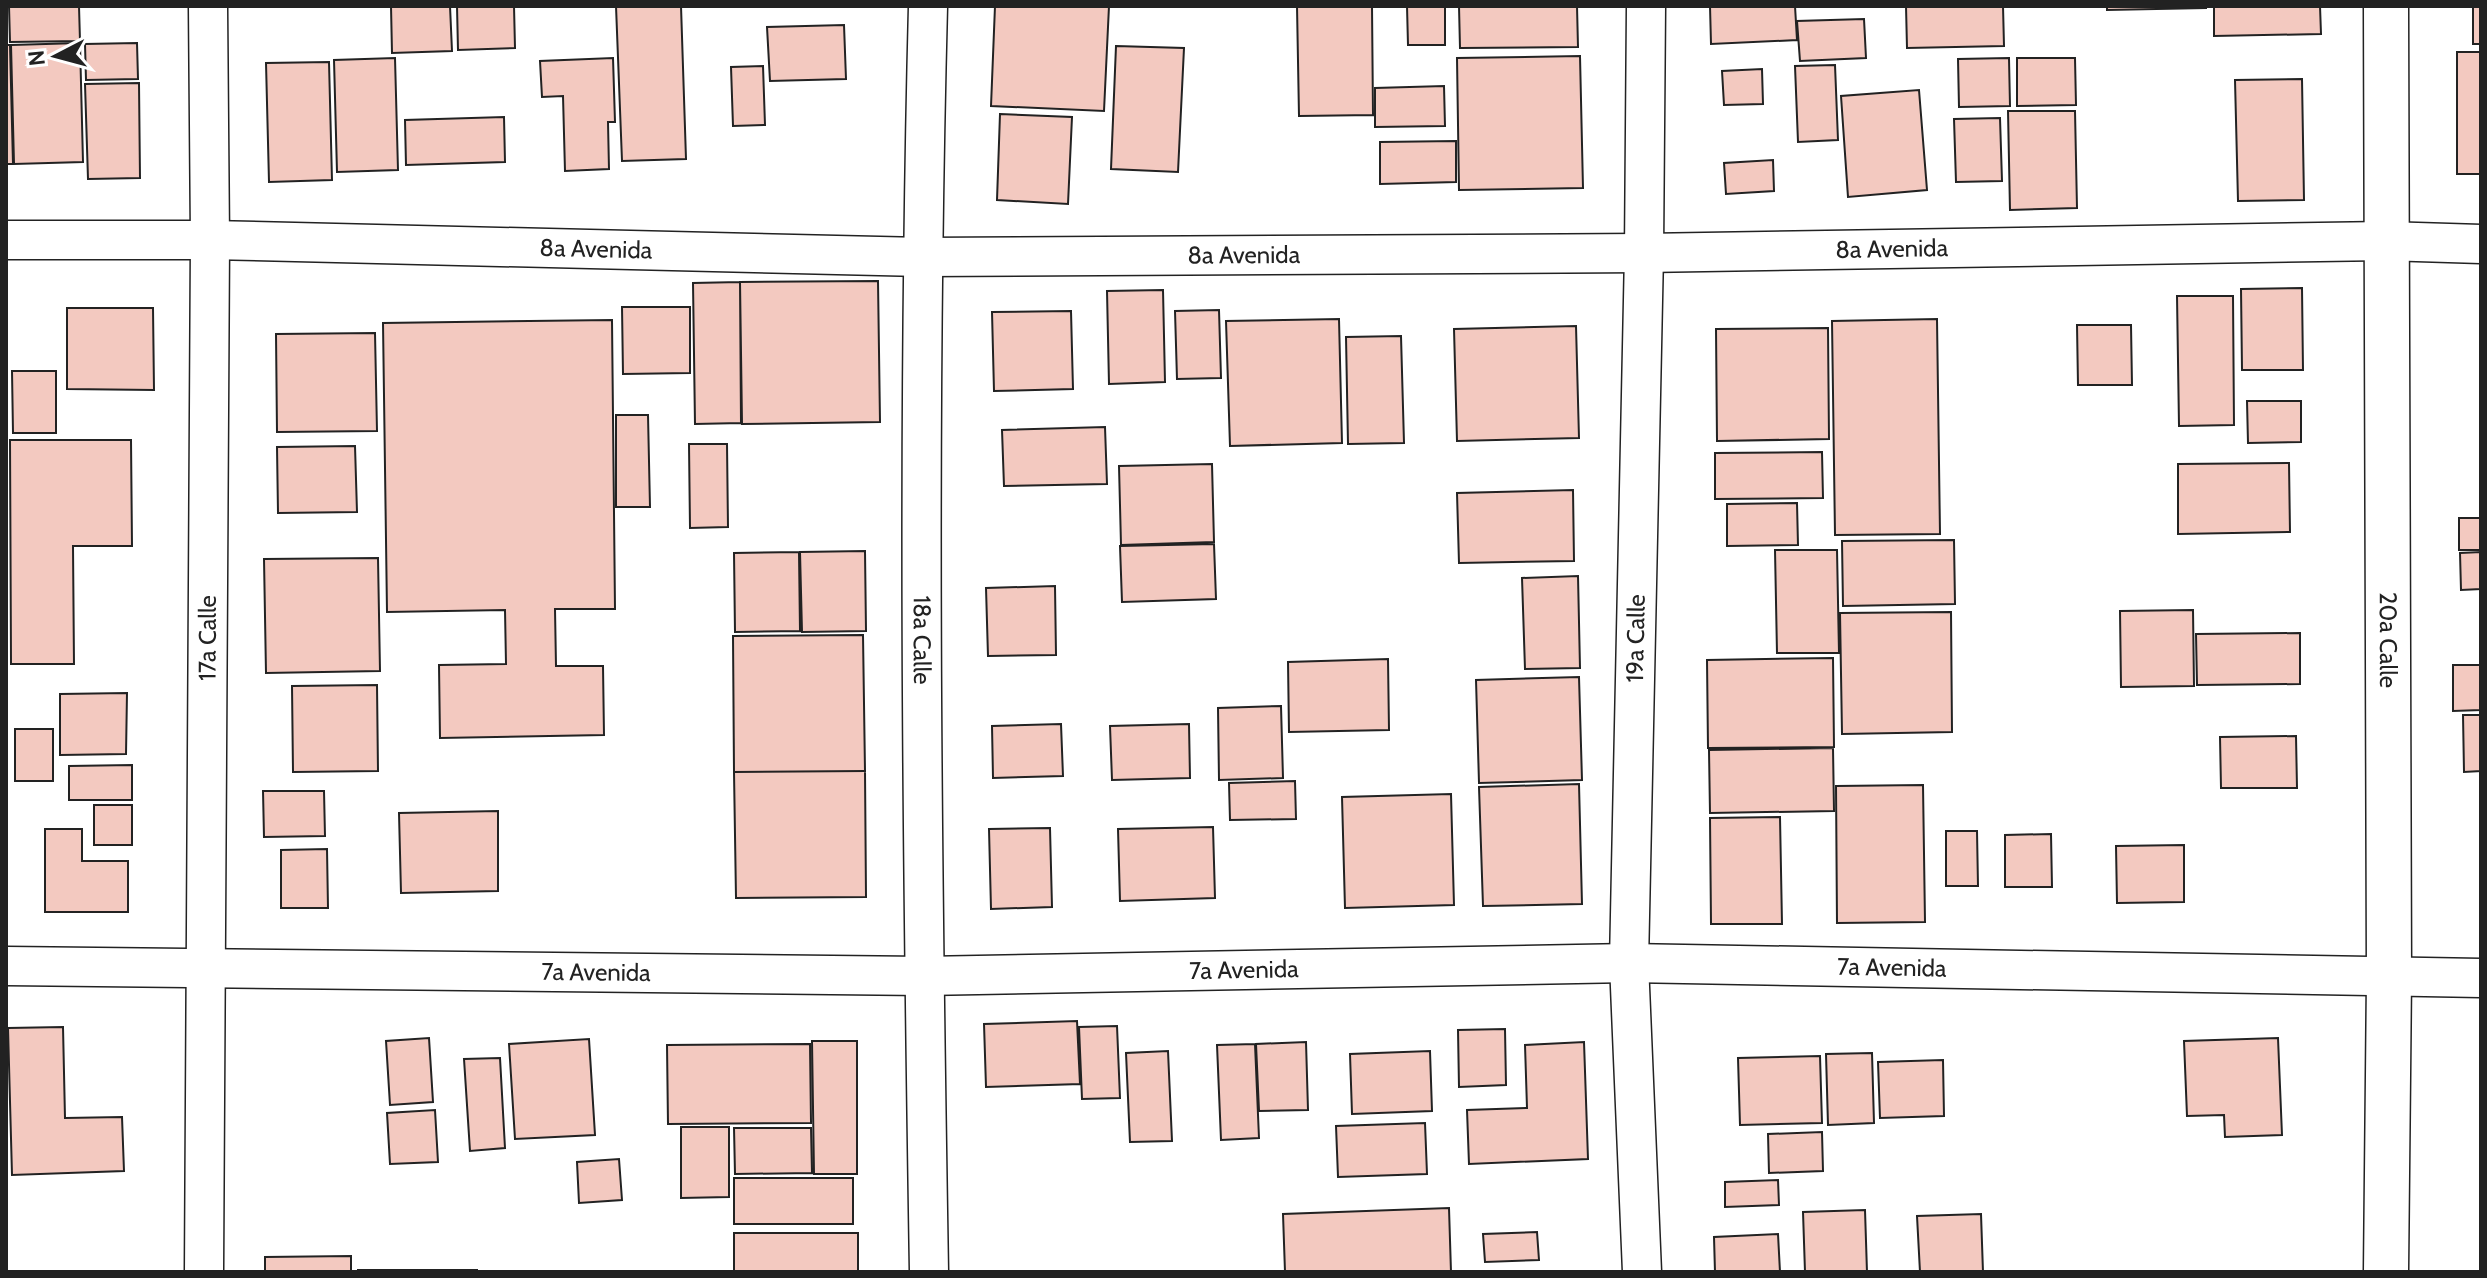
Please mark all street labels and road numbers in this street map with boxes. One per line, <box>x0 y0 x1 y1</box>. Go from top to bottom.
street label: 8a Avenida <box>539 233 653 265</box>
street label: 8a Avenida <box>1835 233 1949 264</box>
street label: 8a Avenida <box>1187 240 1301 270</box>
street label: 20a Calle <box>2374 592 2403 688</box>
street label: 19a Calle <box>1620 594 1651 683</box>
street label: 17a Calle <box>192 595 222 681</box>
street label: 18a Calle <box>908 595 937 685</box>
street label: 7a Avenida <box>1837 952 1947 983</box>
street label: 7a Avenida <box>1189 954 1299 985</box>
street label: 7a Avenida <box>541 957 651 987</box>

